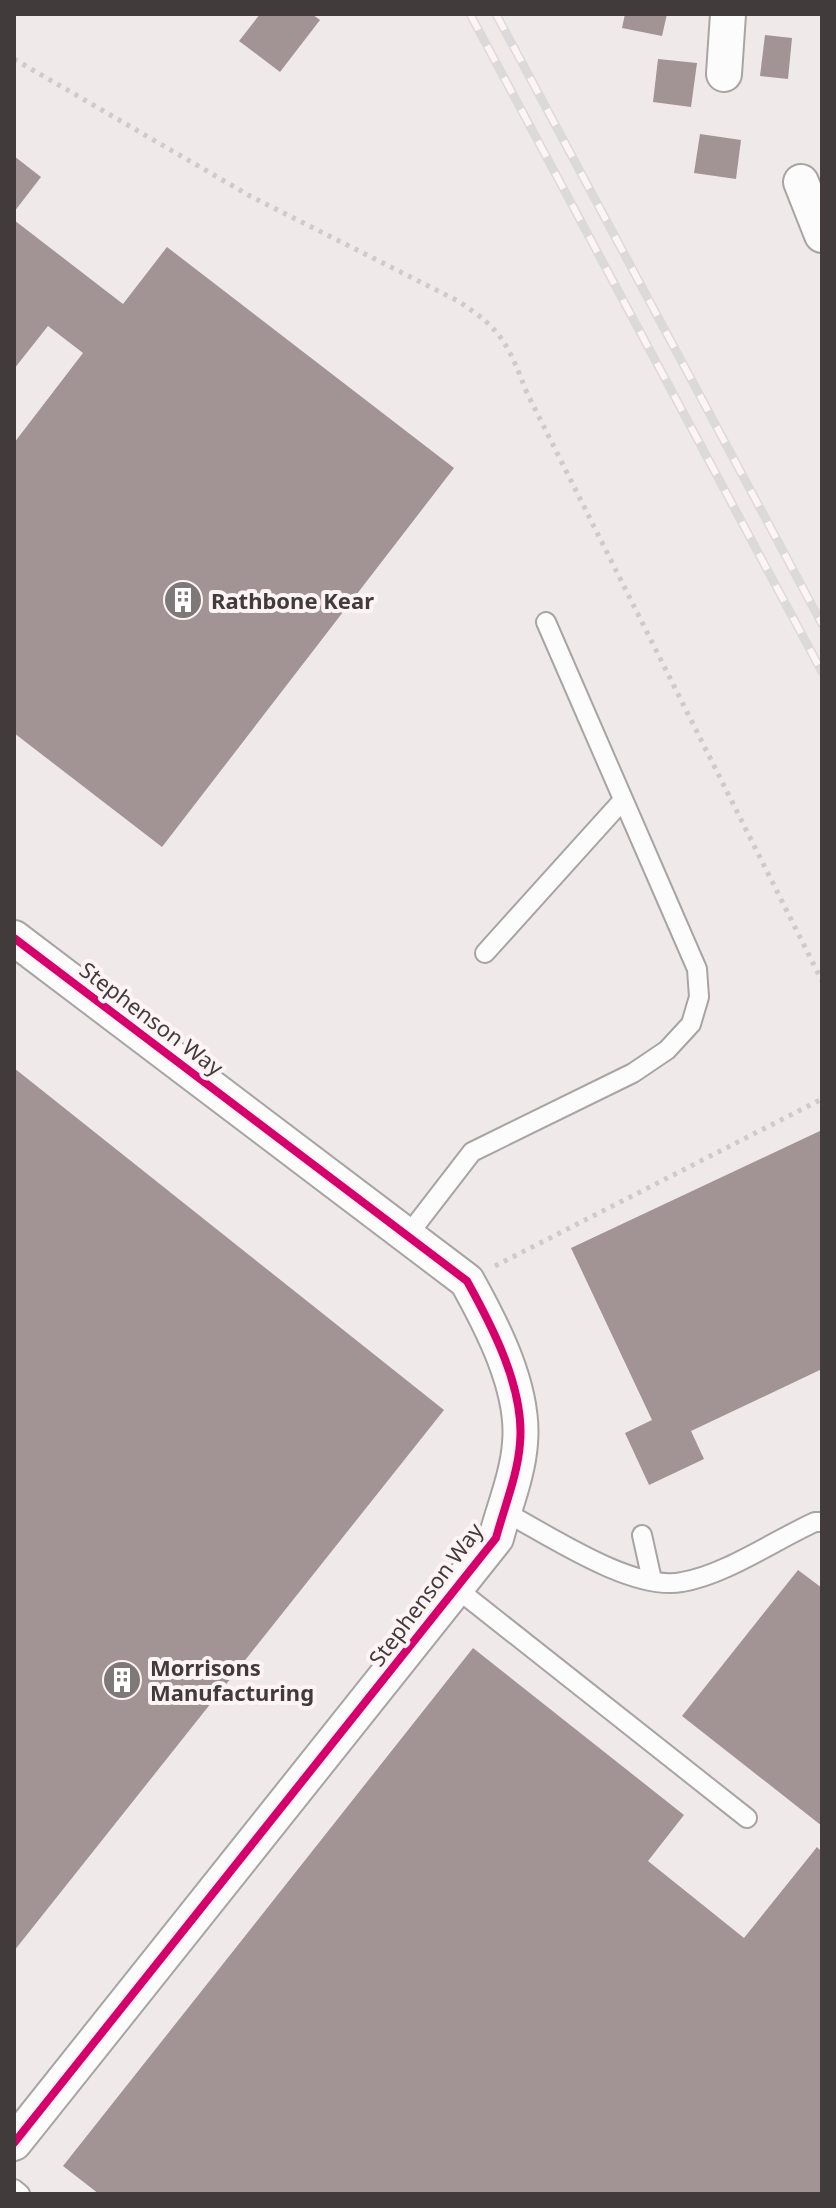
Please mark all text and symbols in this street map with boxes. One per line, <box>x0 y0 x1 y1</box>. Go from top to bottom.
building icon: Rathbone Kear <box>162 579 204 621</box>
place label: Rathbone Kear <box>211 585 374 615</box>
street label: Stephenson Way <box>74 954 230 1082</box>
street label: Stephenson Way <box>361 1516 489 1672</box>
place label: Morrisons Manufacturing <box>150 1652 314 1707</box>
building icon: Morrisons Manufacturing <box>101 1659 143 1701</box>

